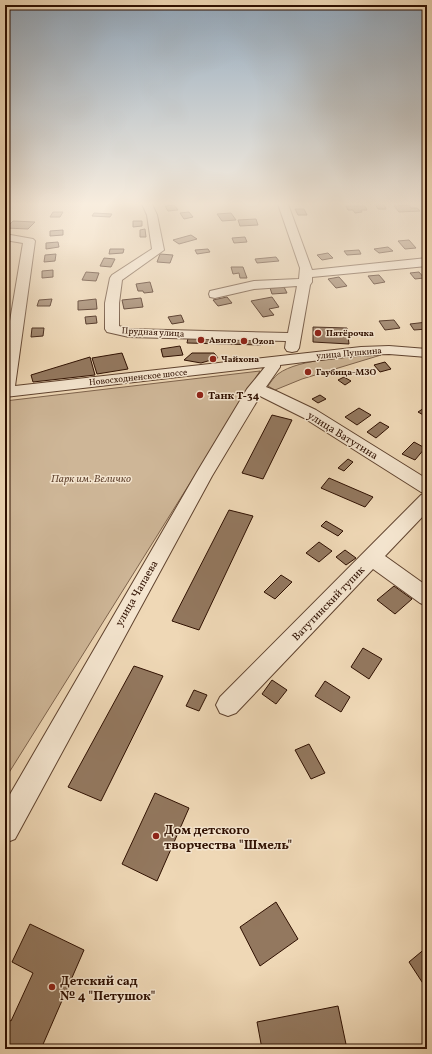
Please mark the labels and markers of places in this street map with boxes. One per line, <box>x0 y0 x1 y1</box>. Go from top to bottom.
place label: Пятёрочка <box>326 327 374 340</box>
marker: Пятёрочка <box>313 328 323 338</box>
place label: Авито <box>209 334 236 347</box>
marker: Авито <box>196 335 206 345</box>
place label: Ozon <box>252 335 274 348</box>
marker: Ozon <box>239 336 249 346</box>
place label: Чайхона <box>221 353 259 366</box>
marker: Чайхона <box>208 354 218 364</box>
place label: Гаубица-МЗО <box>316 366 376 379</box>
marker: Гаубица-МЗО <box>303 367 313 377</box>
place label: Танк Т-34 <box>208 389 260 404</box>
marker: Танк Т-34 <box>195 390 205 400</box>
place label: Дом детского творчества "Шмель" <box>164 822 292 855</box>
marker: Дом детского творчества "Шмель" <box>151 831 161 841</box>
place label: Детский сад № 4 "Петушок" <box>60 973 156 1006</box>
marker: Детский сад № 4 "Петушок" <box>47 982 57 992</box>

